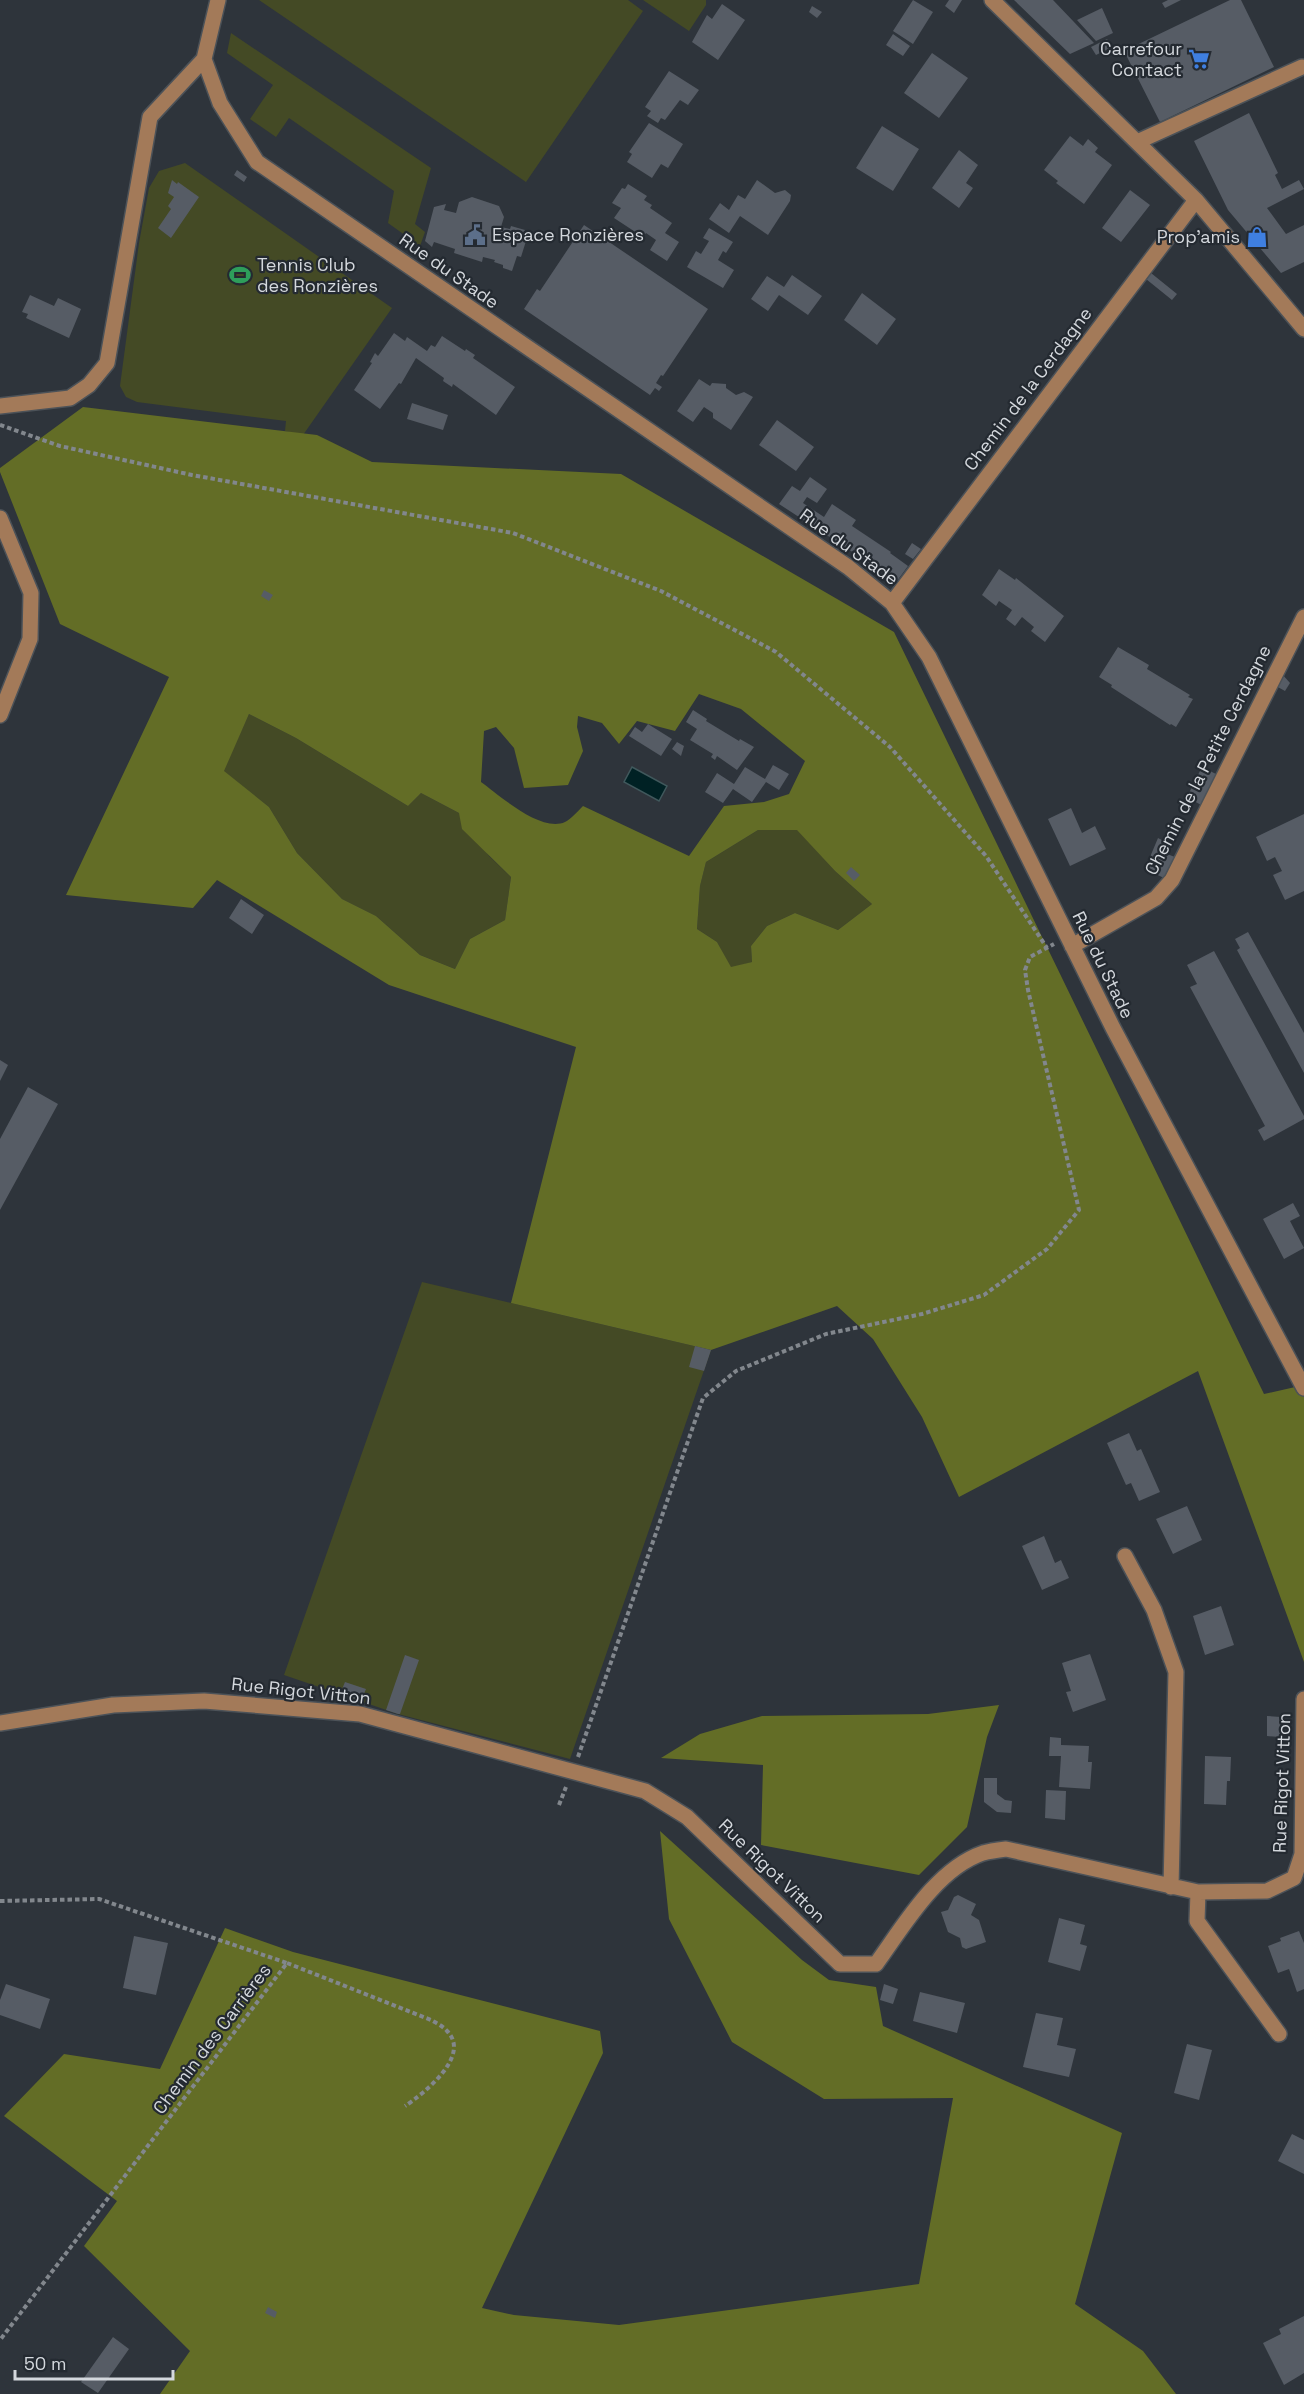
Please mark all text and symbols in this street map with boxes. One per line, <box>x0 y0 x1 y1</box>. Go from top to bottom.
place label: Carrefour Contact <box>1100 37 1182 81</box>
supermarket icon: Carrefour Contact <box>1187 47 1211 71</box>
public building icon: Espace Ronzières <box>463 223 487 247</box>
place label: Espace Ronzières <box>492 223 644 246</box>
place label: Prop'amis <box>1157 225 1240 248</box>
shop icon: Prop'amis <box>1245 225 1269 249</box>
street label: Rue du Stade <box>395 228 504 313</box>
place label: Tennis Club des Ronzières <box>257 253 378 297</box>
sports icon: Tennis Club des Ronzières <box>228 263 252 287</box>
street label: Chemin de la Cerdagne <box>959 302 1097 475</box>
street label: Rue du Stade <box>795 503 903 590</box>
street label: Chemin de la Petite Cerdagne <box>1139 641 1276 879</box>
street label: Rue du Stade <box>1068 907 1139 1022</box>
street label: Rue Rigot Vitton <box>230 1672 372 1709</box>
street label: Rue Rigot Vitton <box>1268 1713 1295 1853</box>
street label: Rue Rigot Vitton <box>714 1814 831 1928</box>
street label: Chemin des Carrières <box>148 1959 276 2118</box>
scale bar <box>15 2343 172 2381</box>
text: 50 m <box>24 2352 66 2375</box>

